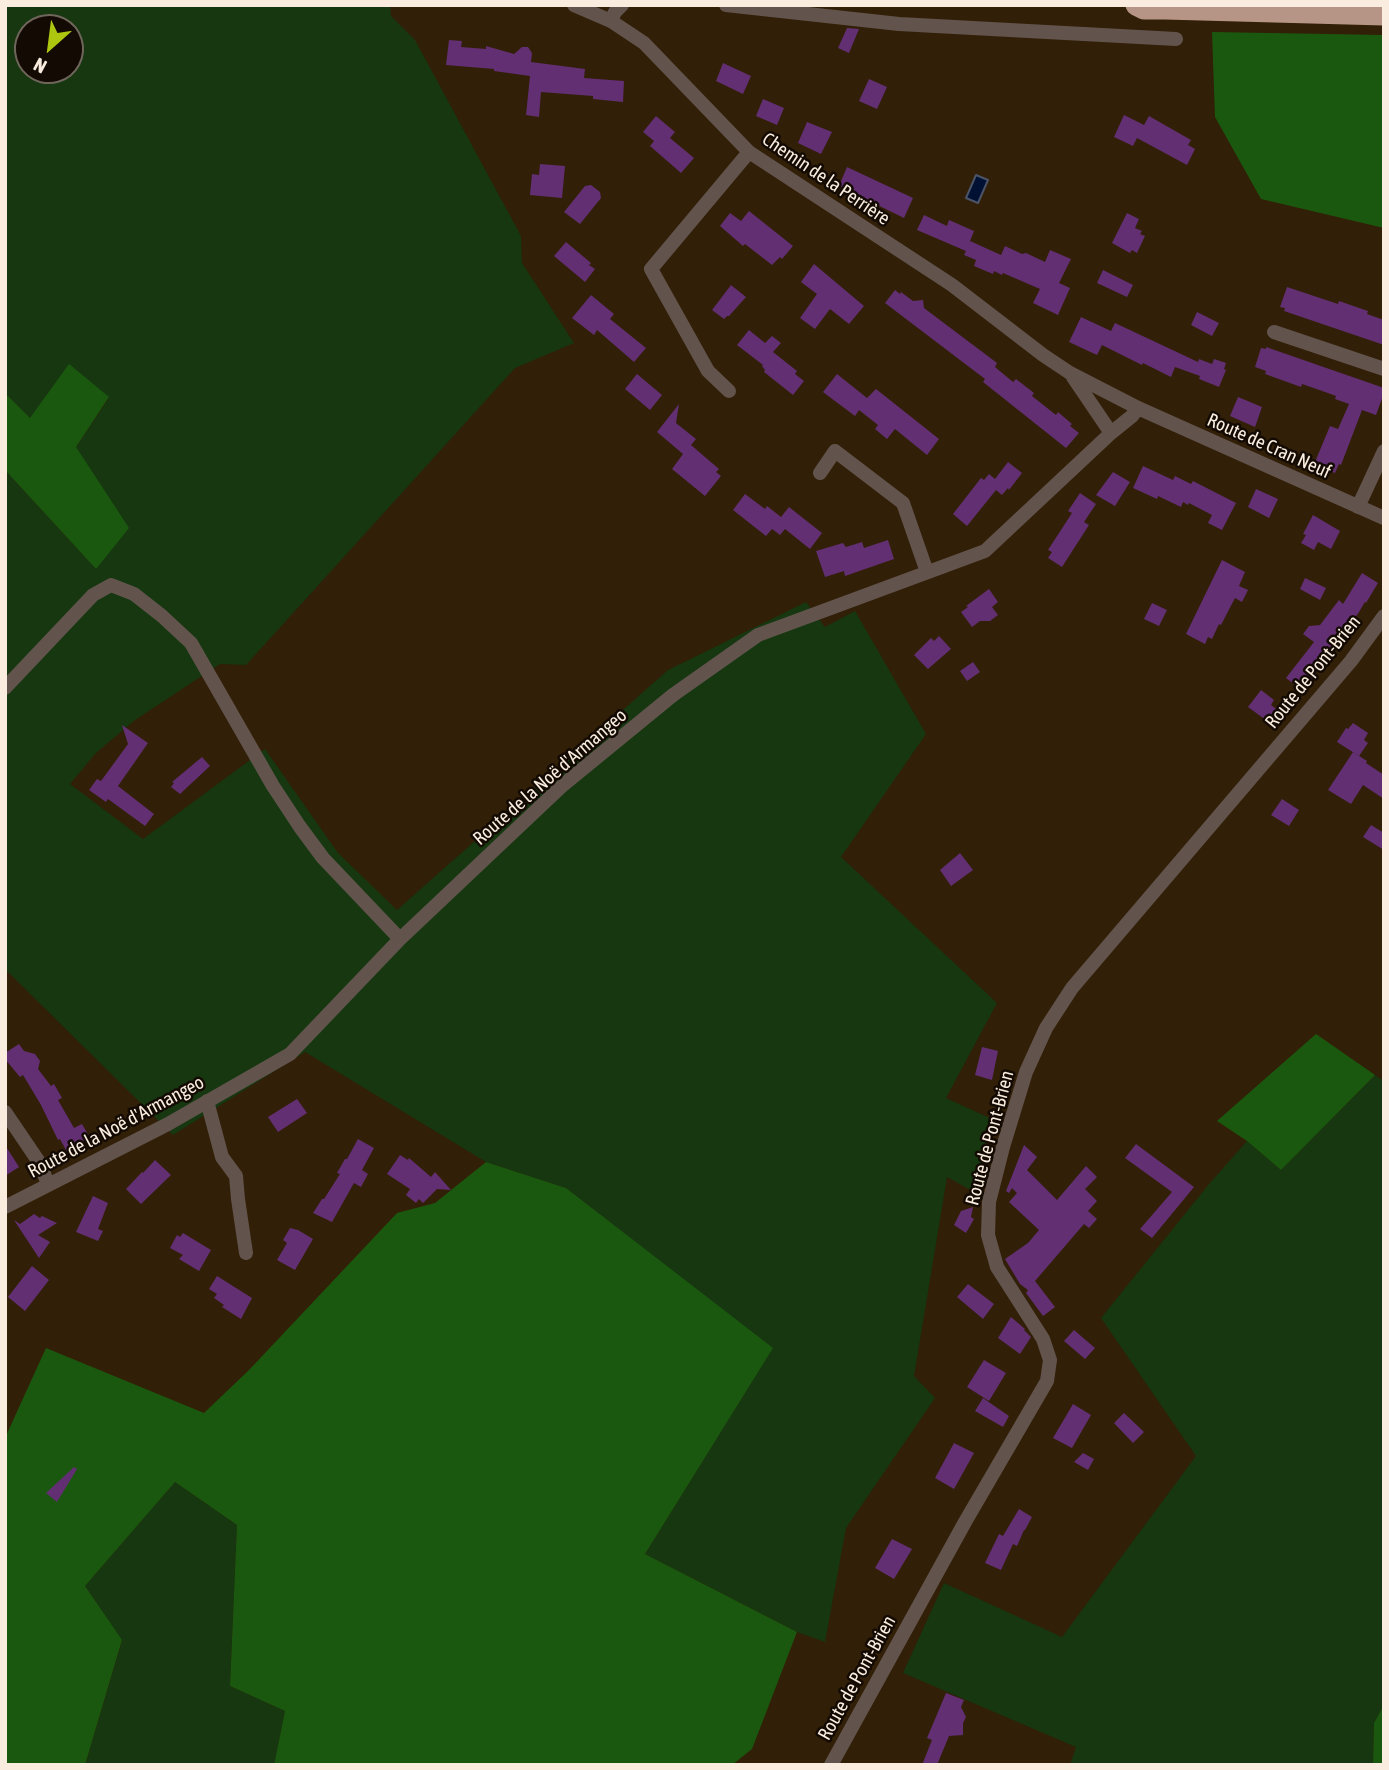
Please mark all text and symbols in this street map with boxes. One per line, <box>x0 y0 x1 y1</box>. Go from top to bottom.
north arrow <box>14 14 84 84</box>
text: N <box>30 53 50 78</box>
street label: Chemin de la Perrière <box>758 128 894 230</box>
street label: Route de Cran Neuf <box>1204 409 1334 483</box>
street label: Route de Pont-Brien <box>1261 611 1365 733</box>
street label: Route de la Noë d'Armangeo <box>468 704 632 850</box>
street label: Route de Pont-Brien <box>961 1068 1019 1208</box>
street label: Route de la Noë d'Armangeo <box>24 1071 208 1183</box>
street label: Route de Pont-Brien <box>813 1612 901 1744</box>

